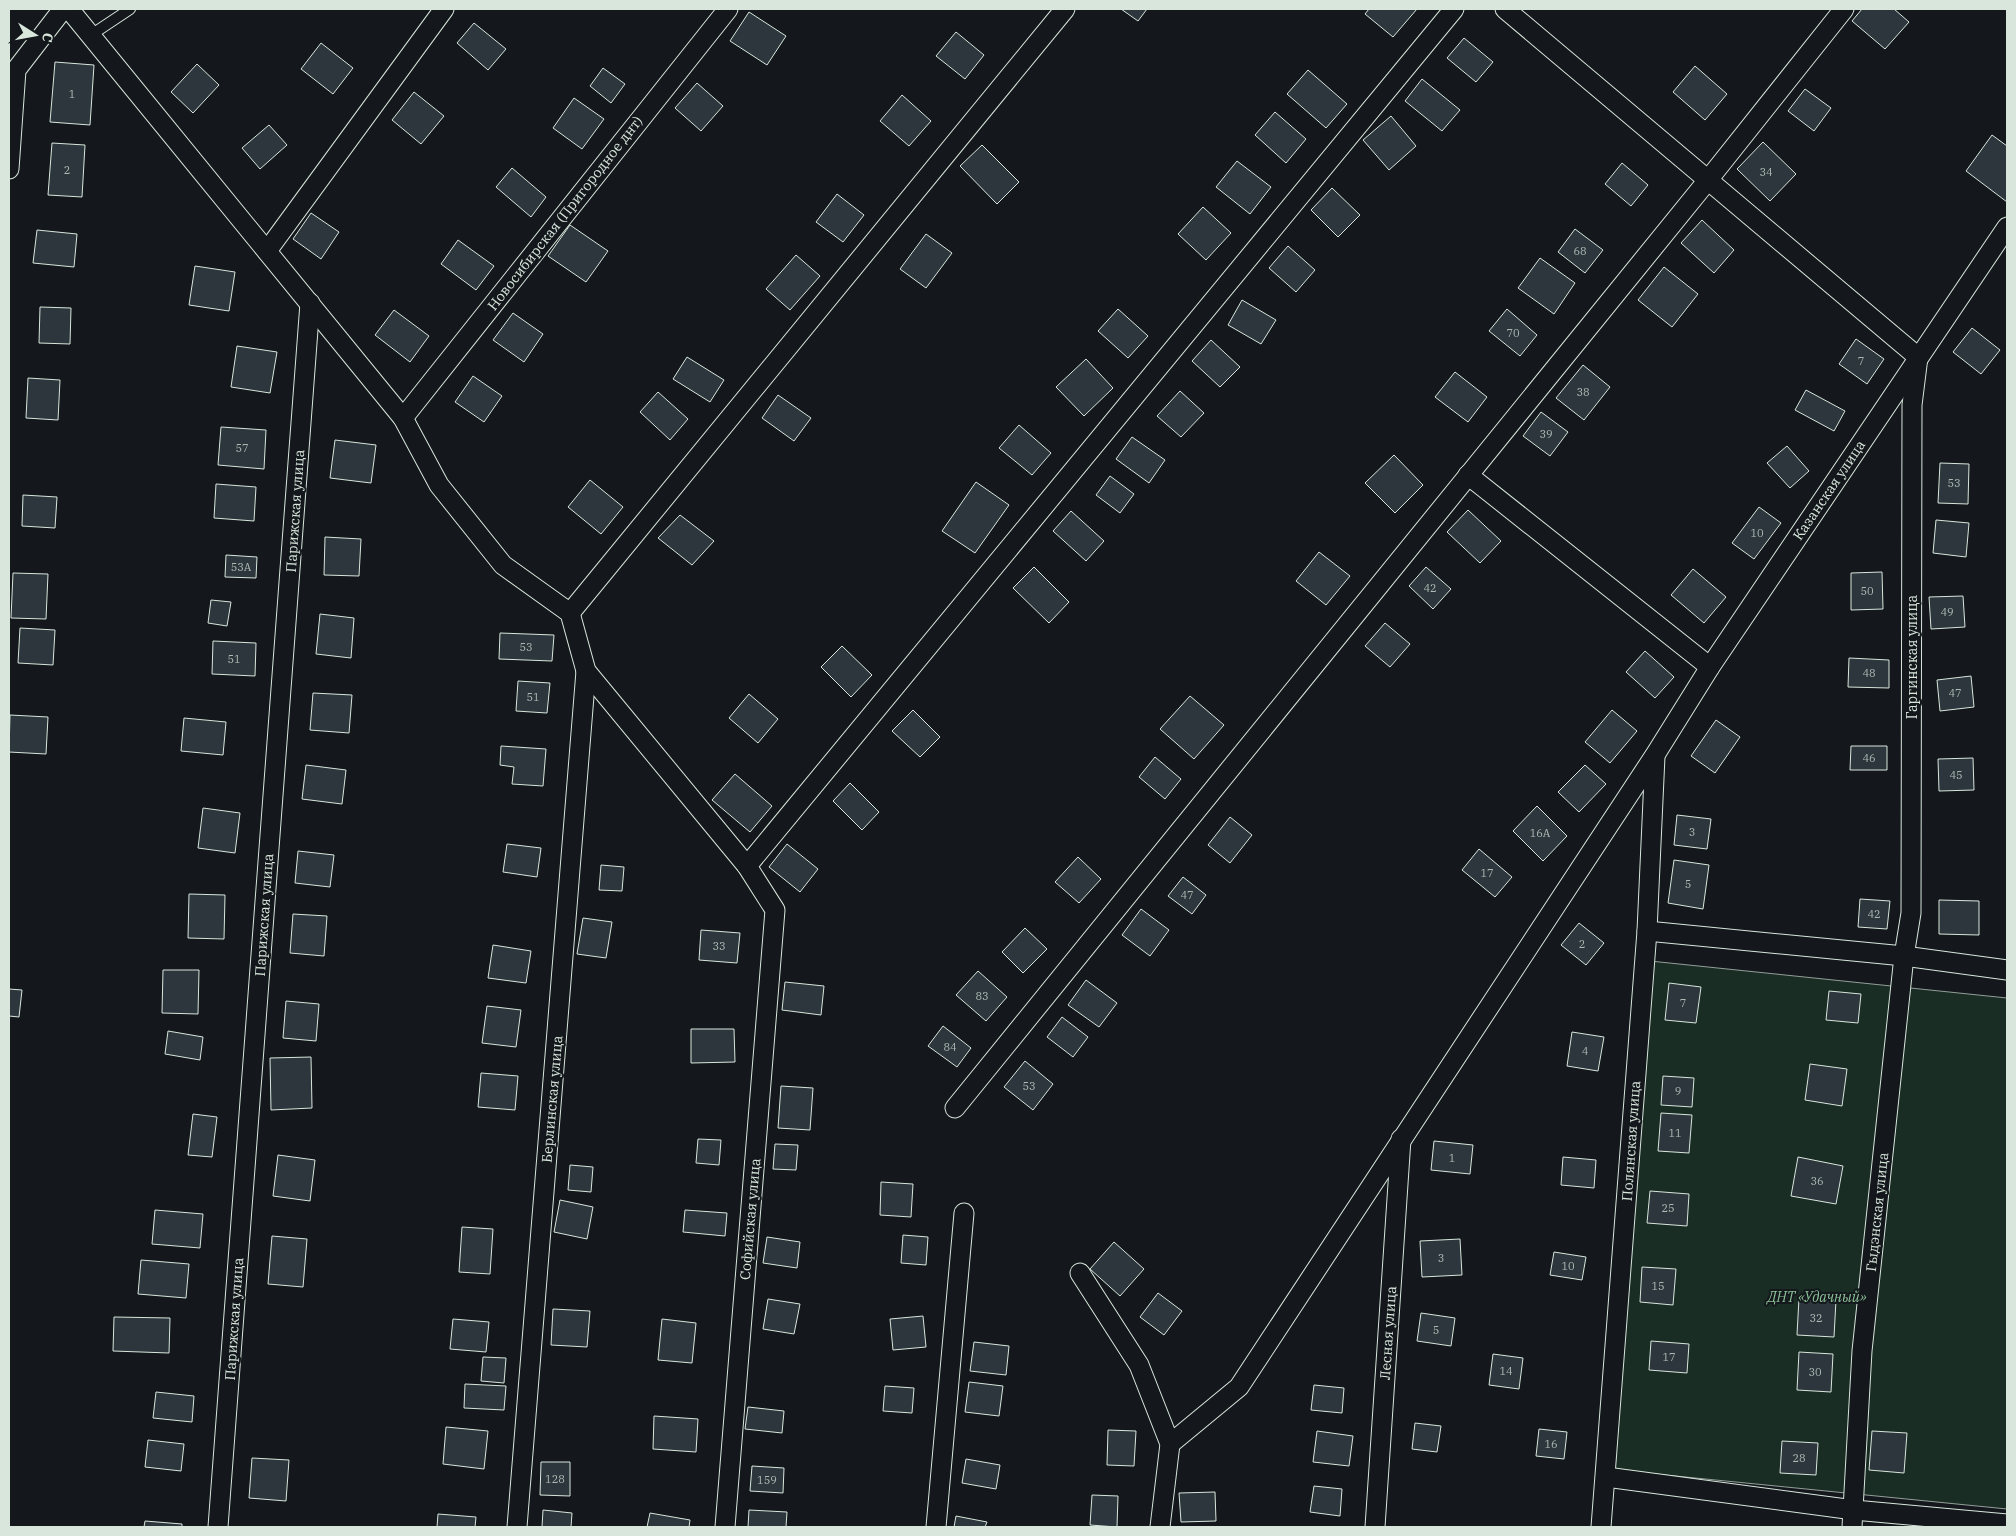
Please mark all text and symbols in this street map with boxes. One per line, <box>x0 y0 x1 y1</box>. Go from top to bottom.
north arrow <box>10 10 60 60</box>
text: С <box>38 31 57 44</box>
house number: 1 <box>69 87 75 101</box>
street label: Новосибирская (Пригородное днт) <box>483 112 647 314</box>
house number: 2 <box>64 163 70 177</box>
house number: 34 <box>1759 165 1773 179</box>
house number: 68 <box>1573 244 1587 258</box>
house number: 70 <box>1506 326 1520 340</box>
house number: 7 <box>1858 354 1864 368</box>
house number: 38 <box>1576 385 1590 399</box>
house number: 39 <box>1539 427 1553 441</box>
street label: Казанская улица <box>1789 436 1869 543</box>
house number: 57 <box>235 441 249 455</box>
street label: Парижская улица <box>282 449 308 573</box>
house number: 53 <box>1947 476 1961 490</box>
house number: 10 <box>1750 526 1764 540</box>
house number: 53А <box>231 560 252 574</box>
house number: 42 <box>1423 581 1437 595</box>
house number: 50 <box>1860 584 1874 598</box>
street label: Гаргинская улица <box>1903 594 1921 719</box>
house number: 49 <box>1940 605 1954 619</box>
house number: 53 <box>519 640 533 654</box>
house number: 51 <box>227 652 241 666</box>
house number: 48 <box>1862 666 1876 680</box>
house number: 47 <box>1948 686 1962 700</box>
house number: 51 <box>526 690 540 704</box>
house number: 46 <box>1862 751 1876 765</box>
house number: 45 <box>1949 768 1963 782</box>
house number: 3 <box>1689 825 1695 839</box>
house number: 16А <box>1530 826 1551 840</box>
street label: Парижская улица <box>251 853 277 977</box>
house number: 17 <box>1480 866 1494 880</box>
house number: 5 <box>1685 877 1691 891</box>
house number: 47 <box>1180 888 1194 902</box>
house number: 42 <box>1867 907 1881 921</box>
house number: 2 <box>1579 937 1585 951</box>
house number: 33 <box>712 939 726 953</box>
house number: 83 <box>975 989 989 1003</box>
house number: 7 <box>1680 996 1686 1010</box>
street label: Берлинская улица <box>537 1034 567 1163</box>
house number: 84 <box>943 1040 957 1054</box>
house number: 4 <box>1582 1044 1589 1058</box>
house number: 53 <box>1022 1079 1036 1093</box>
street label: Полянская улица <box>1618 1080 1644 1202</box>
house number: 9 <box>1675 1084 1681 1098</box>
house number: 11 <box>1668 1126 1682 1140</box>
house number: 1 <box>1449 1151 1455 1165</box>
street label: Гыдэнская улица <box>1862 1151 1892 1273</box>
street label: Софийская улица <box>736 1157 764 1281</box>
house number: 36 <box>1810 1174 1824 1188</box>
house number: 25 <box>1661 1201 1675 1215</box>
house number: 3 <box>1438 1251 1444 1265</box>
street label: Парижская улица <box>221 1257 247 1381</box>
house number: 10 <box>1561 1259 1575 1273</box>
house number: 15 <box>1651 1279 1665 1293</box>
street label: Лесная улица <box>1376 1285 1400 1380</box>
park label: ДНТ «Удачный» <box>1765 1288 1867 1306</box>
house number: 32 <box>1809 1311 1823 1325</box>
house number: 5 <box>1433 1323 1439 1337</box>
house number: 17 <box>1662 1350 1676 1364</box>
house number: 14 <box>1499 1364 1513 1378</box>
house number: 30 <box>1808 1365 1822 1379</box>
house number: 16 <box>1544 1437 1558 1451</box>
house number: 28 <box>1792 1451 1806 1465</box>
house number: 128 <box>545 1472 565 1486</box>
house number: 159 <box>757 1473 777 1487</box>

